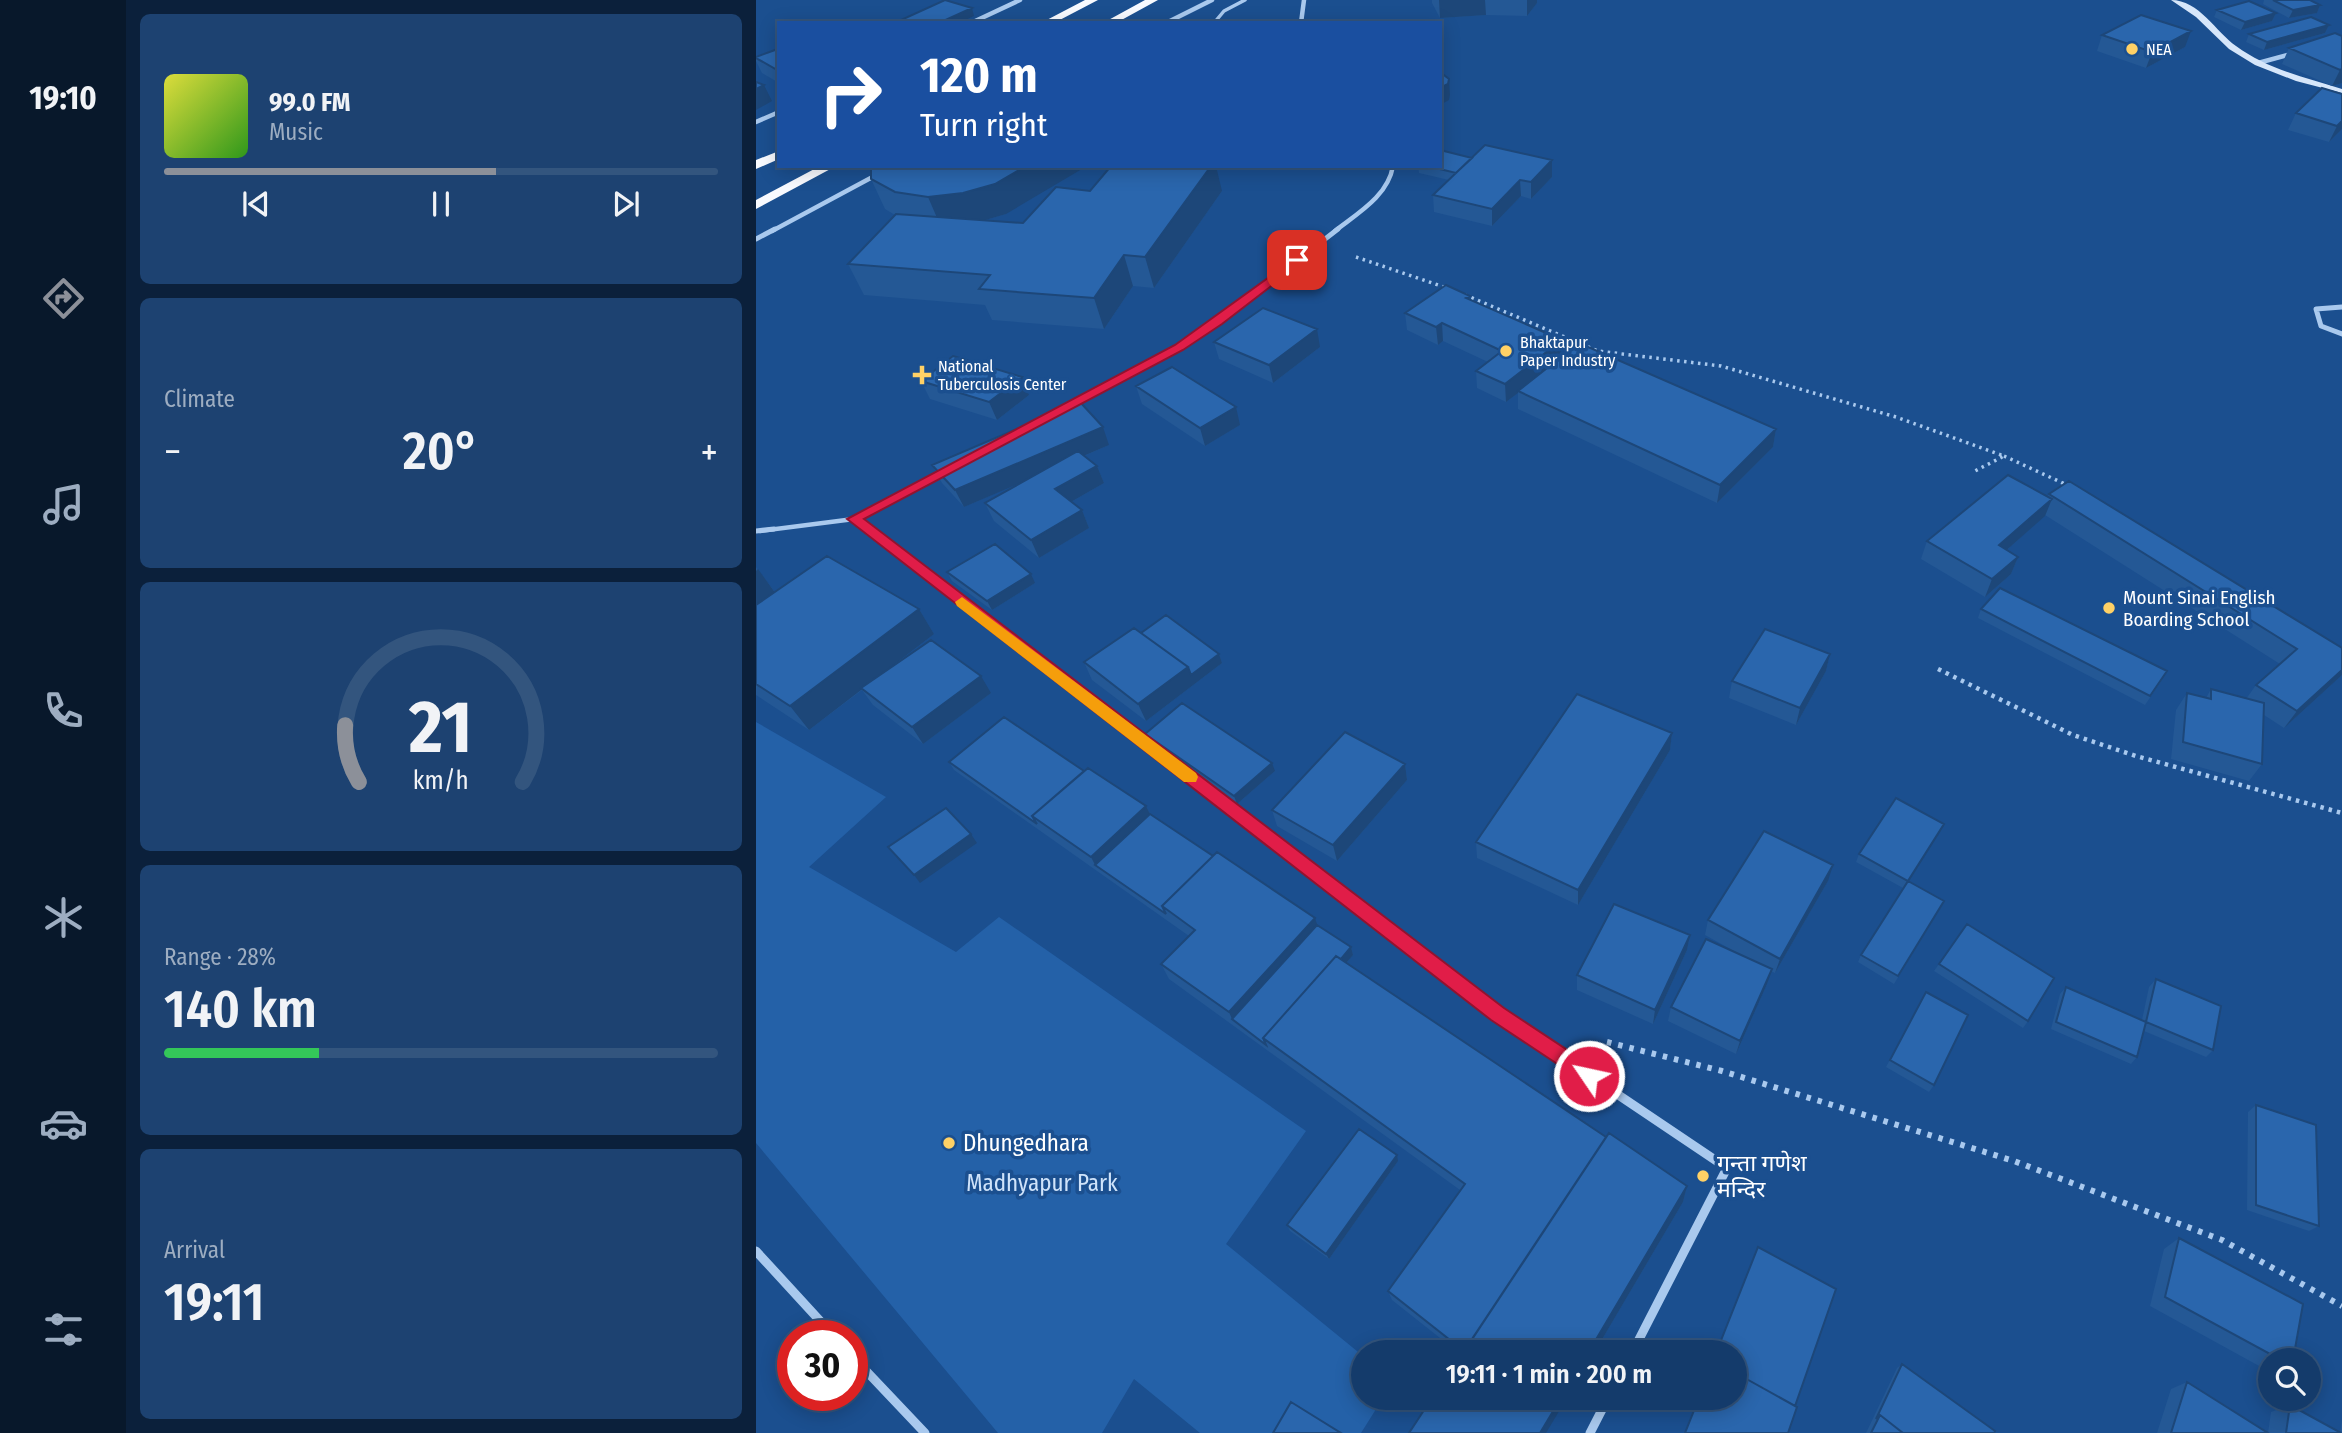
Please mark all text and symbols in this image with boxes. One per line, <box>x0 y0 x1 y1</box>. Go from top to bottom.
place label: NEA <box>2146 40 2172 59</box>
marker: NEA <box>2124 41 2140 57</box>
text: 120 m <box>920 46 1038 105</box>
icon: right <box>805 49 896 140</box>
text: 19:10 <box>29 79 97 117</box>
text: 99.0 FM <box>269 87 351 118</box>
text: Turn right <box>920 106 1047 144</box>
text: Music <box>269 118 323 146</box>
icon: previous <box>237 185 275 223</box>
icon: pause <box>422 185 460 223</box>
icon: next <box>607 185 645 223</box>
pin <box>1267 230 1327 290</box>
icon: arrive <box>1278 241 1316 279</box>
icon: directions <box>39 274 88 323</box>
place label: Bhaktapur Paper Industry <box>1520 333 1616 370</box>
marker: Bhaktapur Paper Industry <box>1498 343 1514 359</box>
place label: National Tuberculosis Center <box>938 357 1067 394</box>
marker: National Tuberculosis Center <box>912 365 932 385</box>
text: Climate <box>164 385 235 413</box>
text: 20° <box>403 420 479 483</box>
text: − <box>164 429 181 475</box>
text: + <box>701 429 718 475</box>
icon: music <box>39 480 88 529</box>
place label: Mount Sinai English Boarding School <box>2123 586 2276 631</box>
marker: Mount Sinai English Boarding School <box>2101 600 2117 616</box>
text: 21 <box>408 685 473 772</box>
icon: phone <box>39 686 88 735</box>
text: km/h <box>413 766 469 796</box>
icon: climate <box>39 893 88 942</box>
text: Range · 28% <box>164 943 276 971</box>
text: 140 km <box>164 978 317 1041</box>
position arrow <box>1552 1039 1626 1113</box>
icon: car <box>39 1099 88 1148</box>
place label: Dhungedhara <box>963 1129 1089 1157</box>
marker: Dhungedhara <box>941 1135 957 1151</box>
place label: गन्ता गणेश मन्दिर <box>1717 1149 1807 1203</box>
marker: गन्ता गणेश मन्दिर <box>1695 1168 1711 1184</box>
park label: Madhyapur Park <box>966 1169 1118 1197</box>
text: Arrival <box>164 1236 225 1264</box>
text: 19:11 <box>164 1271 264 1334</box>
icon: filters <box>39 1305 88 1354</box>
speed limit sign: 30 <box>777 1320 868 1411</box>
map controls <box>2258 1348 2321 1411</box>
button: search <box>2258 1348 2321 1411</box>
text: 19:11 · 1 min · 200 m <box>1446 1359 1652 1390</box>

